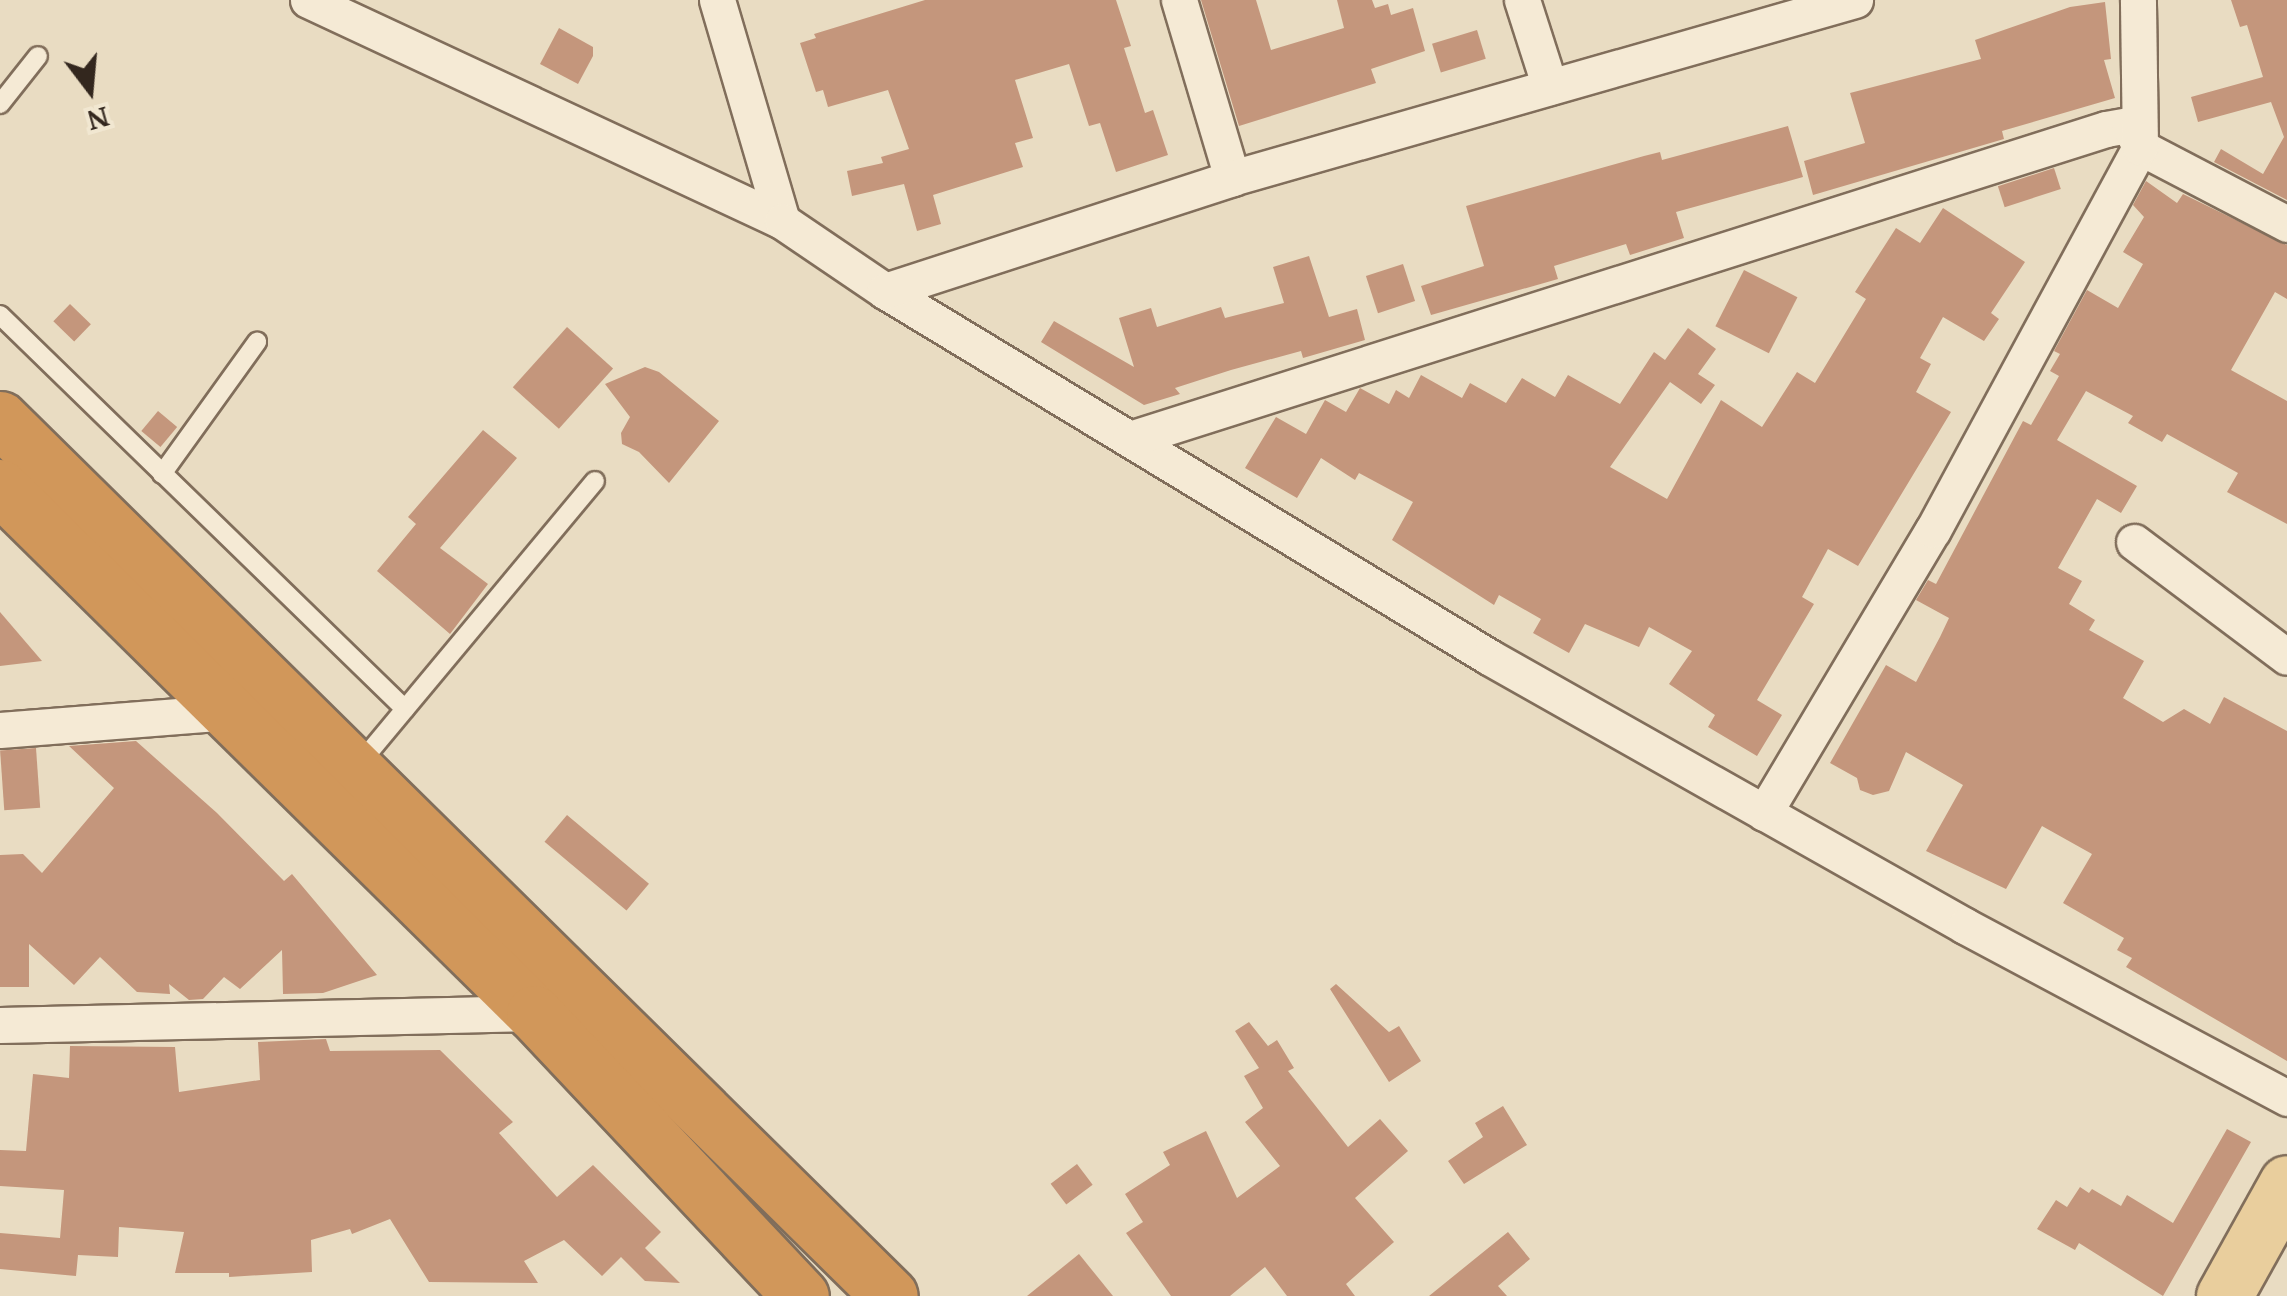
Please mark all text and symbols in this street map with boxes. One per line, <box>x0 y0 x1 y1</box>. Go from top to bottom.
north arrow <box>40 40 140 140</box>
text: N <box>83 99 114 140</box>

